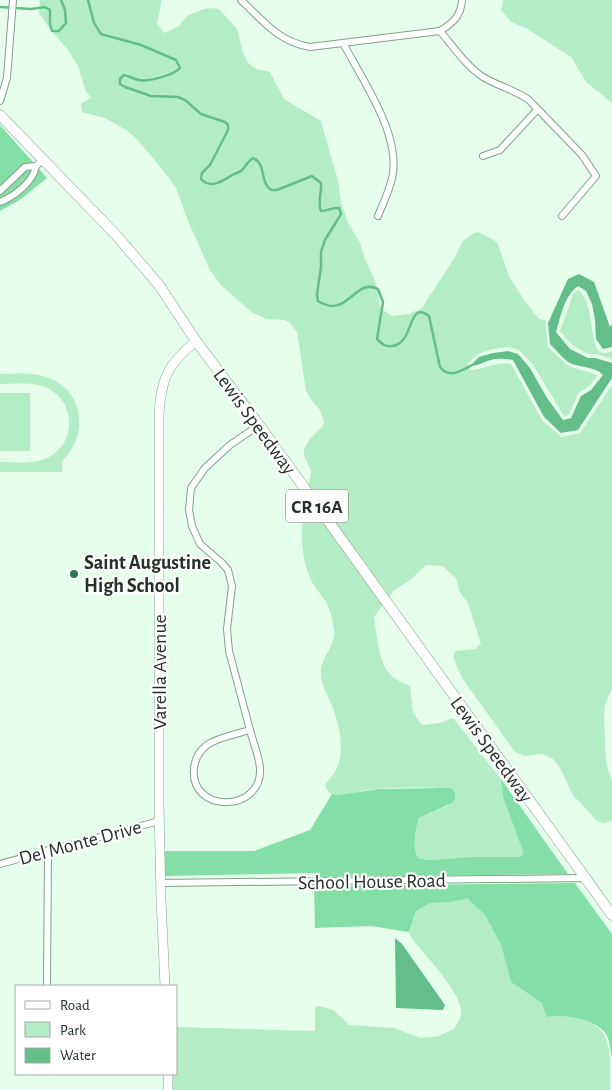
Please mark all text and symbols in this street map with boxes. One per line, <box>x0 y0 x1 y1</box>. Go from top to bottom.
street label: Lewis Speedway <box>209 365 299 479</box>
road number: CR 16A <box>286 490 348 522</box>
place label: Saint Augustine High School <box>84 553 211 596</box>
marker: Saint Augustine High School <box>68 568 80 580</box>
street label: Varella Avenue <box>150 614 170 730</box>
street label: Lewis Speedway <box>446 693 536 807</box>
street label: Del Monte Drive <box>17 817 144 869</box>
street label: School House Road <box>298 871 446 893</box>
legend <box>15 985 178 1075</box>
text: Road <box>60 998 90 1013</box>
text: Park <box>60 1023 86 1038</box>
text: Water <box>60 1048 96 1063</box>

